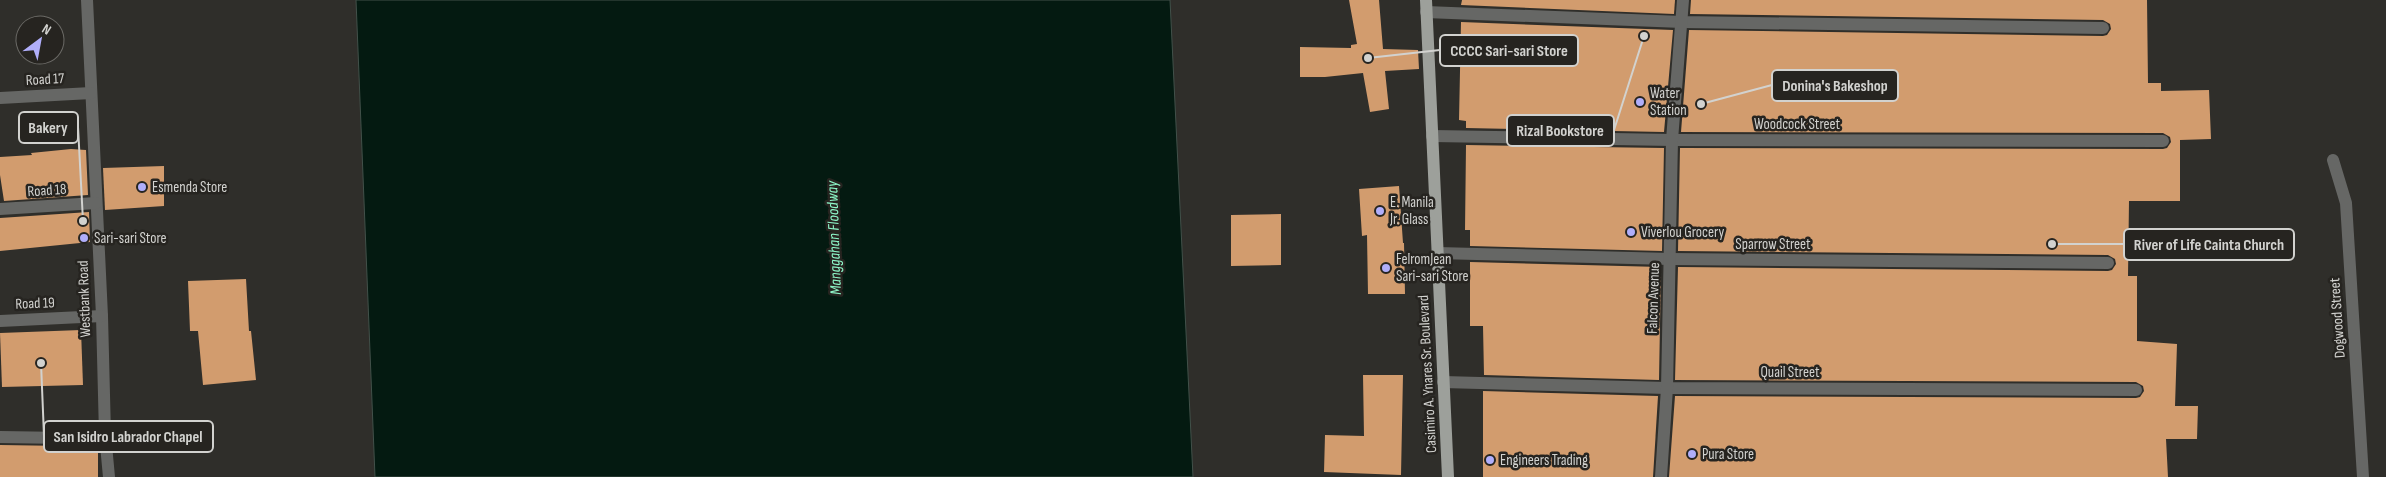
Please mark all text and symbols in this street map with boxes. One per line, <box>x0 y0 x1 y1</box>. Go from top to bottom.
north arrow <box>15 15 65 65</box>
text: N <box>39 20 54 39</box>
callout: CCCC Sari-sari Store <box>1440 35 1578 66</box>
text: CCCC Sari-sari Store <box>1450 42 1568 61</box>
street label: Road 17 <box>25 69 65 90</box>
callout: Donina's Bakeshop <box>1772 70 1898 101</box>
text: Donina's Bakeshop <box>1782 77 1888 96</box>
place label: Water Station <box>1650 84 1687 120</box>
marker: Water Station <box>1634 96 1646 108</box>
callout: Bakery <box>19 112 78 143</box>
callout: Rizal Bookstore <box>1507 115 1614 146</box>
street label: Woodcock Street <box>1754 115 1840 134</box>
text: Bakery <box>28 119 68 138</box>
text: Rizal Bookstore <box>1516 122 1604 141</box>
place label: Esmenda Store <box>152 178 227 197</box>
street label: Road 18 <box>27 180 67 201</box>
water label: Manggahan Floodway <box>823 180 846 295</box>
marker: Esmenda Store <box>136 181 148 193</box>
place label: E. Manila Jr. Glass <box>1389 193 1434 229</box>
marker: E. Manila Jr. Glass <box>1374 205 1386 217</box>
place label: Viverlou Grocery <box>1641 223 1724 242</box>
marker: Viverlou Grocery <box>1625 226 1637 238</box>
place label: Sari-sari Store <box>94 229 167 248</box>
callout: River of Life Cainta Church <box>2124 229 2294 260</box>
marker: Sari-sari Store <box>78 232 90 244</box>
street label: Sparrow Street <box>1735 235 1811 254</box>
text: River of Life Cainta Church <box>2134 236 2284 255</box>
place label: FelromJean Sari-sari Store <box>1396 250 1469 286</box>
street label: Westbank Road <box>74 260 95 338</box>
marker: FelromJean Sari-sari Store <box>1380 262 1392 274</box>
street label: Falcon Avenue <box>1643 262 1664 334</box>
street label: Dogwood Street <box>2325 277 2350 359</box>
street label: Road 19 <box>15 293 55 314</box>
street label: Casimiro A. Ynares Sr. Boulevard <box>1414 294 1441 453</box>
street label: Quail Street <box>1760 363 1820 382</box>
callout: San Isidro Labrador Chapel <box>44 421 213 452</box>
text: San Isidro Labrador Chapel <box>54 428 202 447</box>
place label: Pura Store <box>1702 445 1754 464</box>
marker: Pura Store <box>1686 448 1698 460</box>
place label: Engineers Trading <box>1500 451 1588 470</box>
marker: Engineers Trading <box>1484 454 1496 466</box>

